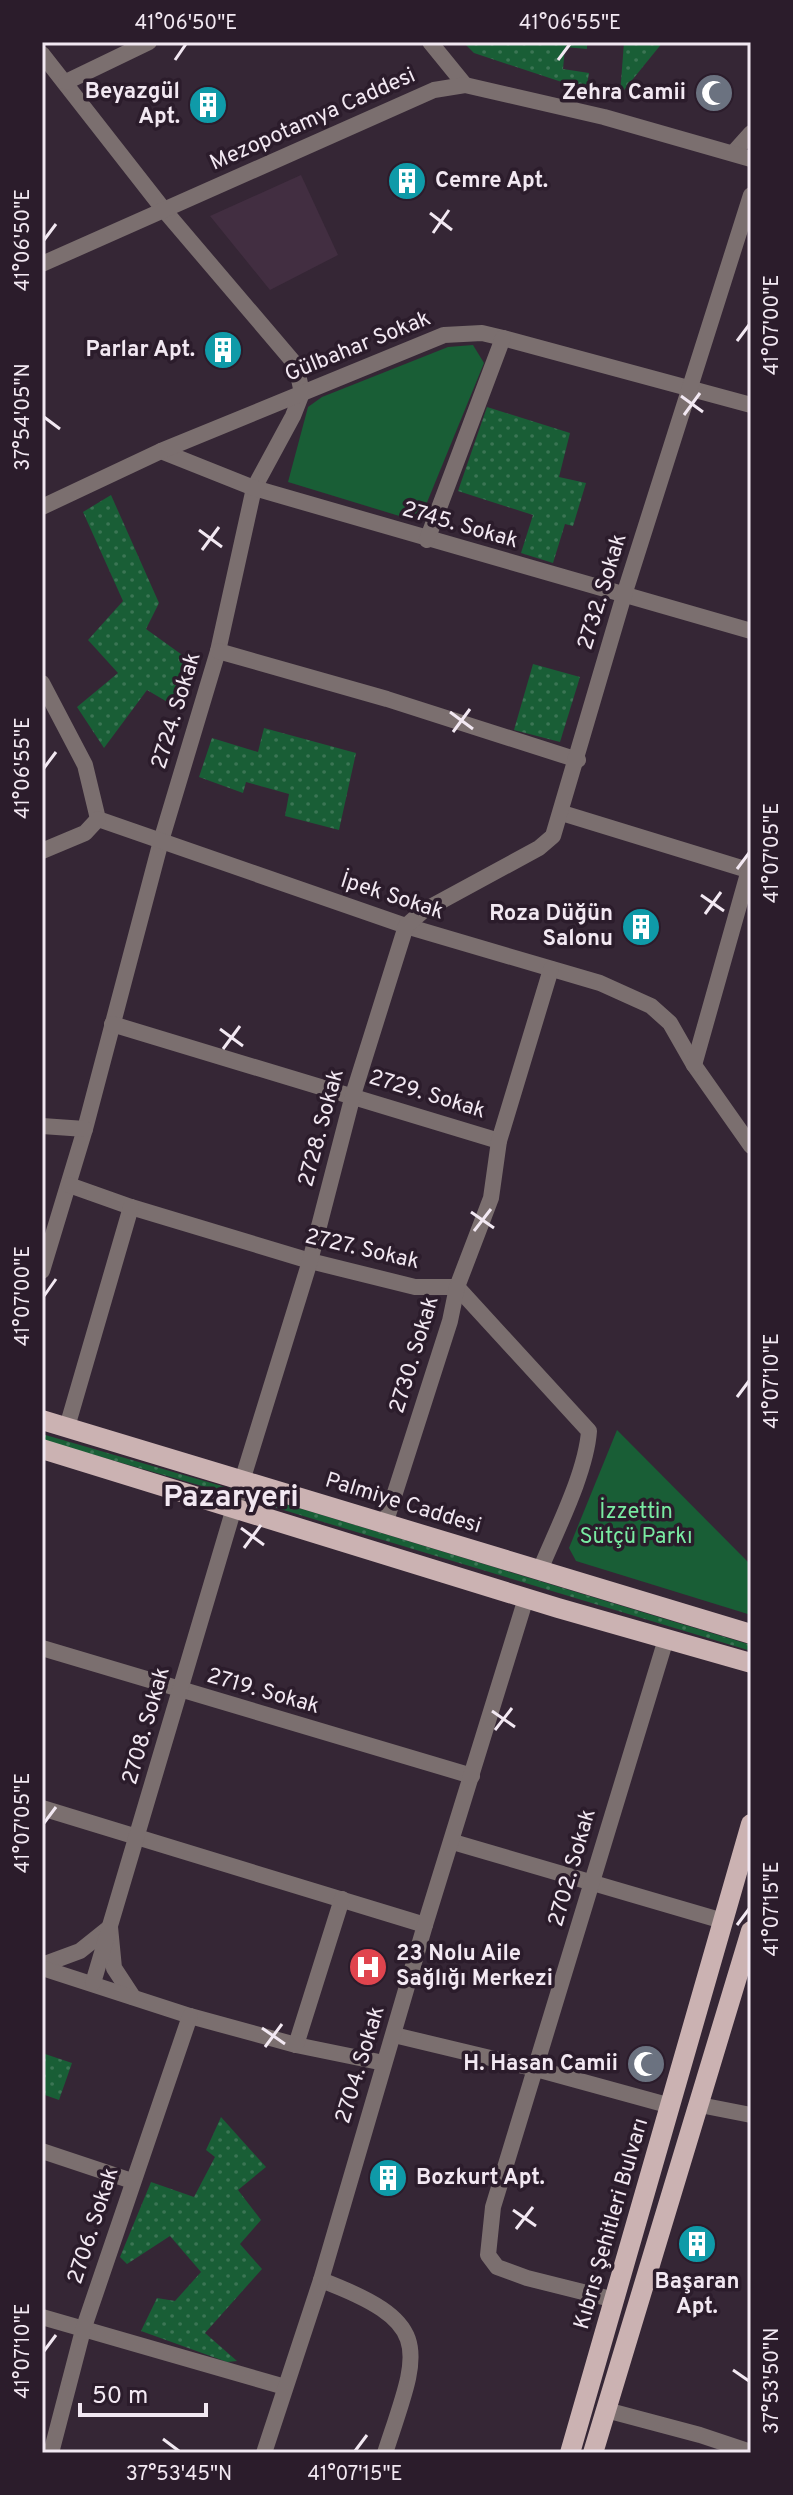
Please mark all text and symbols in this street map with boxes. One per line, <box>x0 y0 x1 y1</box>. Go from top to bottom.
text: 41°06'50"E <box>135 11 237 37</box>
text: 41°06'55"E <box>519 11 621 37</box>
street label: Mezopotamya Caddesi <box>206 62 420 178</box>
mosque icon: Zehra Camii <box>693 72 735 114</box>
place label: Beyazgül Apt. <box>85 79 180 131</box>
place label: Zehra Camii <box>562 80 686 107</box>
building icon: Beyazgül Apt. <box>187 84 229 126</box>
building icon: Cemre Apt. <box>386 160 428 202</box>
place label: Cemre Apt. <box>435 168 548 195</box>
text: 41°06'50"E <box>11 189 37 291</box>
text: 41°07'00"E <box>760 275 786 375</box>
street label: Gülbahar Sokak <box>281 305 435 389</box>
building icon: Parlar Apt. <box>202 329 244 371</box>
place label: Parlar Apt. <box>86 337 195 364</box>
text: 37°54'05"N <box>11 363 37 471</box>
street label: 2745. Sokak <box>399 497 521 555</box>
street label: 2732. Sokak <box>573 531 633 653</box>
street label: 2724. Sokak <box>146 649 208 773</box>
text: 41°06'55"E <box>11 717 37 819</box>
text: 41°07'05"E <box>760 803 786 903</box>
street label: İpek Sokak <box>337 866 448 926</box>
place label: Roza Düğün Salonu <box>489 901 613 953</box>
building icon: Roza Düğün Salonu <box>620 906 662 948</box>
street label: 2729. Sokak <box>365 1064 489 1126</box>
street label: 2728. Sokak <box>293 1066 351 1190</box>
street label: 2727. Sokak <box>302 1224 422 1276</box>
text: 41°07'00"E <box>11 1246 37 1346</box>
street label: 2730. Sokak <box>384 1293 446 1417</box>
text: 41°07'10"E <box>760 1333 786 1429</box>
street label: Palmiye Caddesi <box>322 1467 484 1541</box>
district label: Pazaryeri <box>163 1480 299 1517</box>
park label: İzzettin Sütçü Parkı <box>579 1497 693 1551</box>
street label: 2719. Sokak <box>204 1663 322 1721</box>
street label: 2708. Sokak <box>117 1664 177 1788</box>
text: 41°07'05"E <box>11 1773 37 1873</box>
street label: 2702. Sokak <box>543 1806 603 1930</box>
text: 41°07'15"E <box>760 1862 786 1956</box>
place label: 23 Nolu Aile Sağlığı Merkezi <box>396 1941 553 1993</box>
hospital icon: 23 Nolu Aile Sağlığı Merkezi <box>347 1946 389 1988</box>
street label: 2704. Sokak <box>330 2003 392 2127</box>
mosque icon: H. Hasan Camii <box>625 2043 667 2085</box>
place label: H. Hasan Camii <box>463 2051 618 2078</box>
street label: Kıbrıs Şehitleri Bulvarı <box>569 2115 655 2333</box>
building icon: Bozkurt Apt. <box>367 2157 409 2199</box>
street label: 2706. Sokak <box>62 2164 126 2288</box>
place label: Bozkurt Apt. <box>416 2165 545 2192</box>
building icon: Başaran Apt. <box>676 2223 718 2265</box>
place label: Başaran Apt. <box>655 2269 739 2321</box>
text: 41°07'10"E <box>11 2303 37 2399</box>
text: 37°53'50"N <box>760 2328 786 2434</box>
scale bar <box>80 2367 206 2417</box>
text: 50 m <box>92 2382 148 2412</box>
text: 37°53'45"N <box>126 2462 232 2488</box>
text: 41°07'15"E <box>308 2462 402 2488</box>

